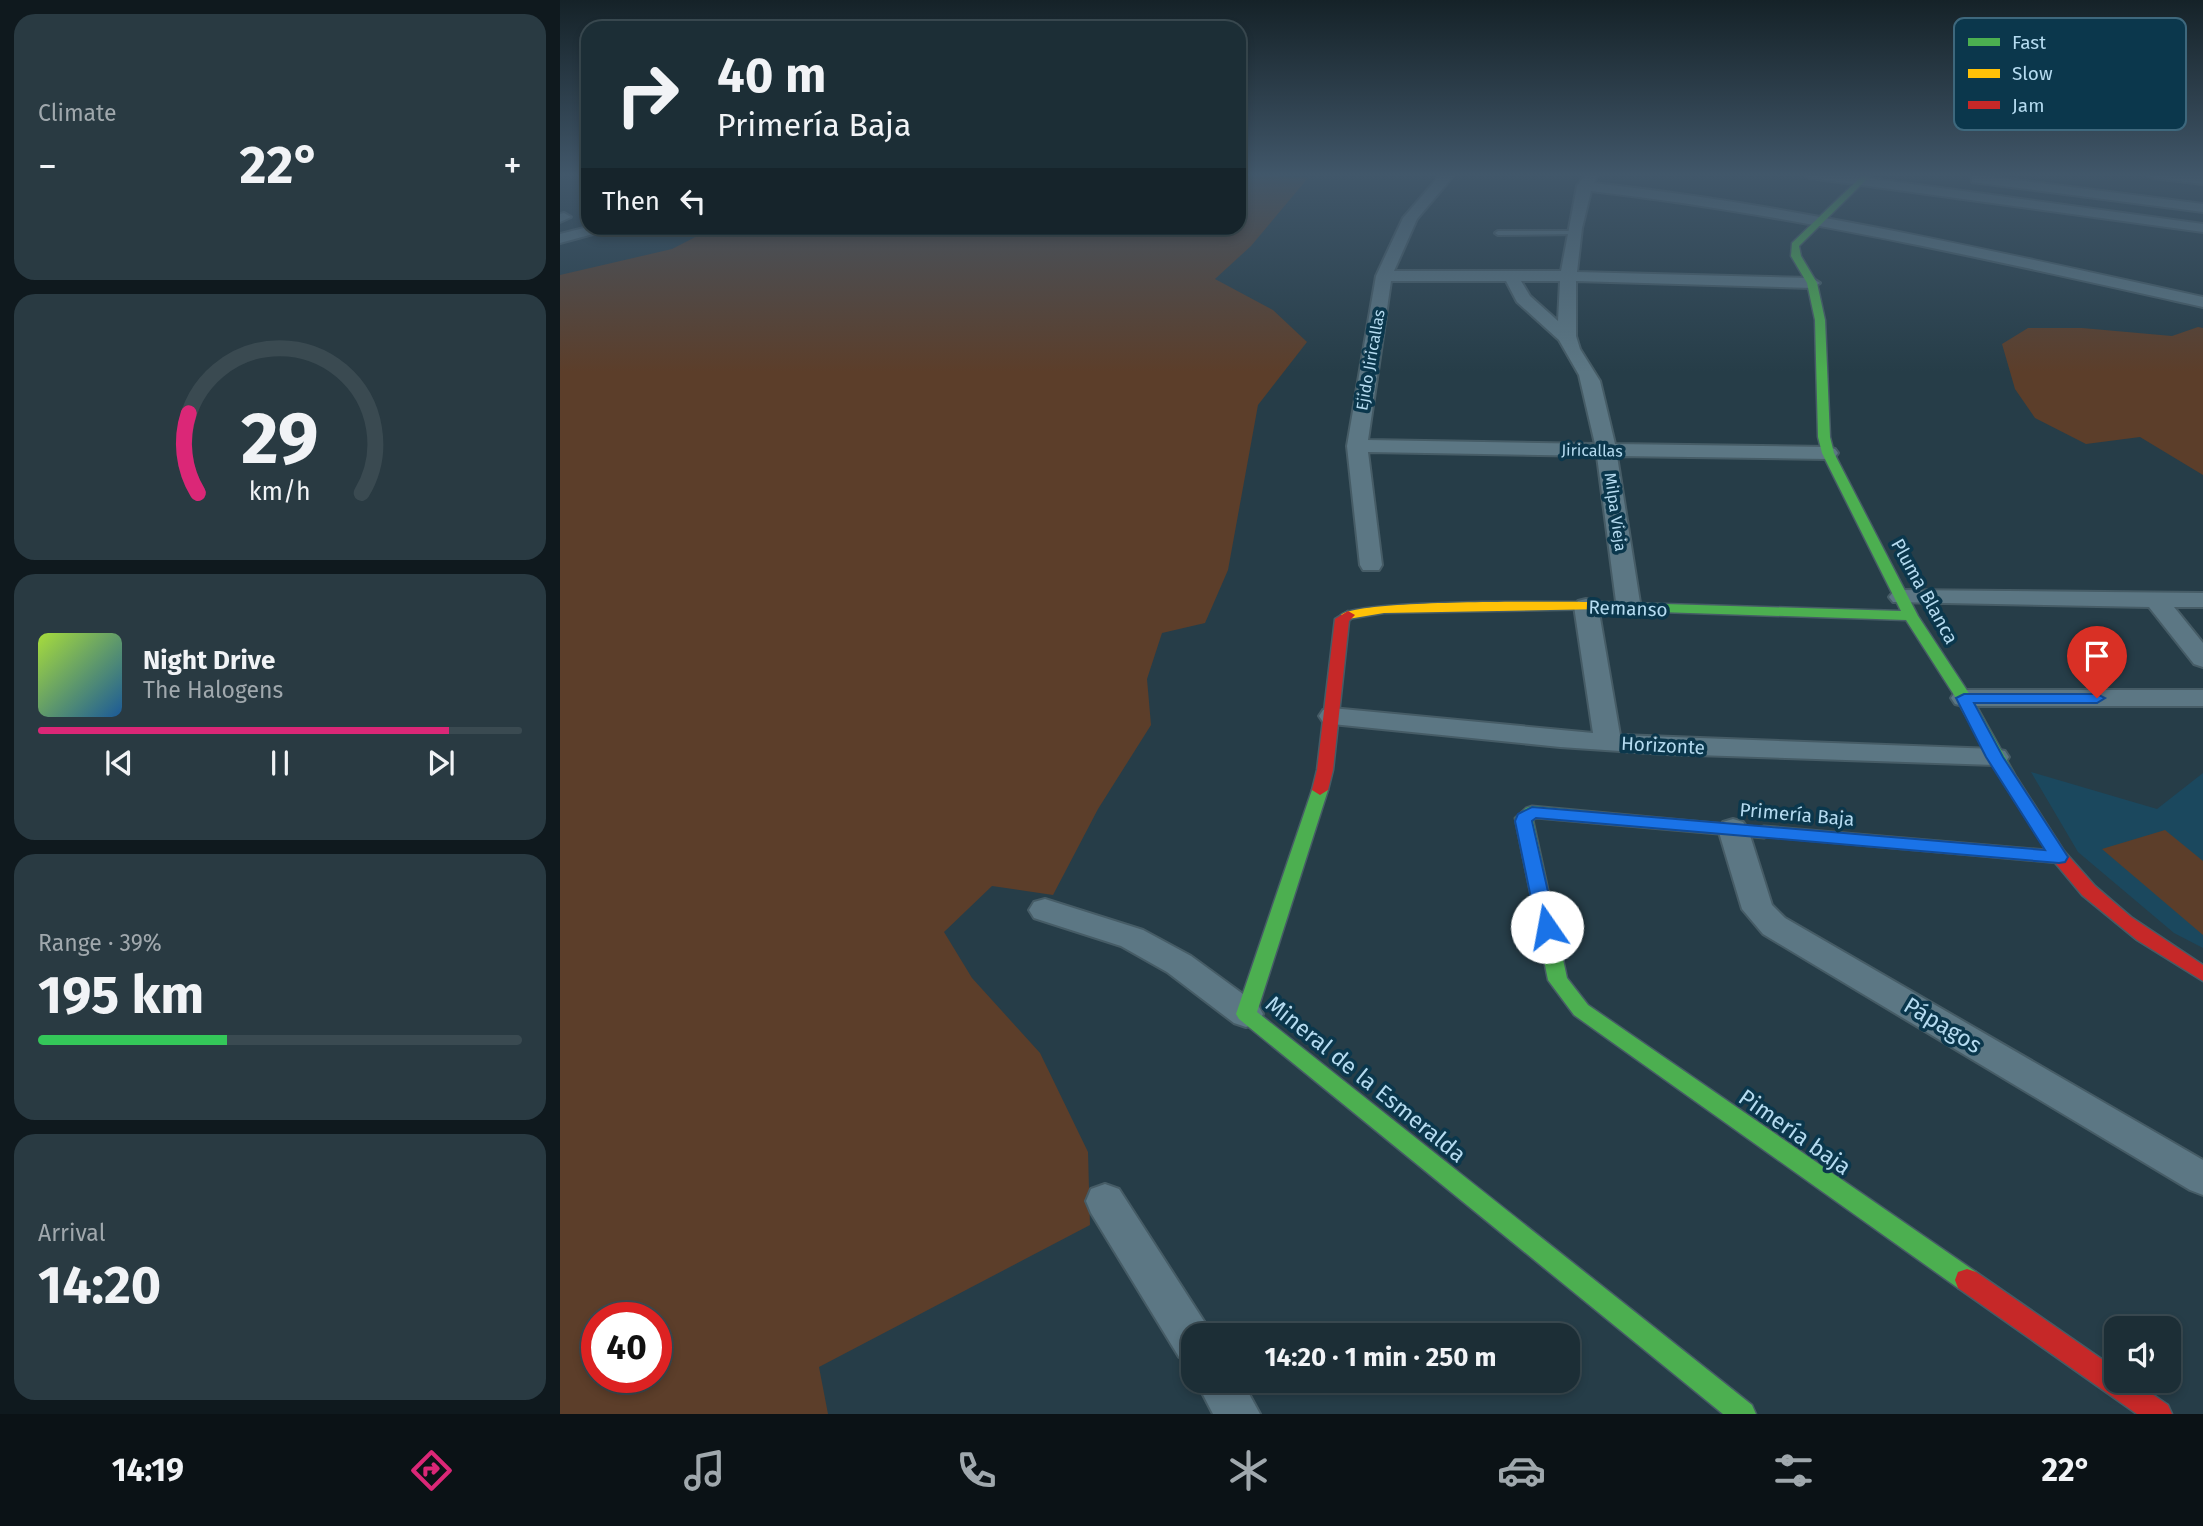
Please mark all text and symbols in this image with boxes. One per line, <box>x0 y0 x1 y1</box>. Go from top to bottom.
legend <box>1954 18 2186 130</box>
text: Fast <box>2012 31 2046 54</box>
text: 40 m <box>717 46 826 105</box>
icon: right <box>602 49 693 140</box>
text: Slow <box>2012 62 2053 85</box>
text: Jam <box>2012 94 2044 117</box>
text: Climate <box>38 99 117 127</box>
text: Primería Baja <box>717 106 911 144</box>
text: 22° <box>240 134 320 197</box>
text: − <box>38 143 57 189</box>
text: + <box>503 143 522 189</box>
icon: left <box>674 182 712 220</box>
text: Then <box>602 186 660 217</box>
street label: Ejido Jiricallas <box>1352 308 1389 412</box>
text: 29 <box>241 395 319 482</box>
street label: Jiricallas <box>1561 440 1623 461</box>
street label: Milpa Vieja <box>1601 472 1630 553</box>
text: km/h <box>249 477 311 507</box>
street label: Pluma Blanca <box>1886 535 1963 648</box>
street label: Remanso <box>1588 596 1668 621</box>
pin <box>2067 626 2127 698</box>
icon: arrive <box>2078 637 2116 675</box>
text: Night Drive <box>143 645 275 676</box>
text: The Halogens <box>143 676 283 704</box>
street label: Horizonte <box>1620 732 1706 759</box>
icon: previous <box>100 744 138 782</box>
icon: pause <box>261 744 299 782</box>
icon: next <box>422 744 460 782</box>
street label: Primería Baja <box>1738 798 1855 831</box>
position arrow <box>1510 890 1584 964</box>
text: Range · 39% <box>38 929 162 957</box>
text: 195 km <box>38 964 204 1027</box>
street label: Mineral de la Esmeralda <box>1260 990 1472 1168</box>
street label: Pápagos <box>1899 991 1987 1059</box>
street label: Pimería baja <box>1733 1083 1857 1181</box>
text: Arrival <box>38 1219 105 1247</box>
text: 14:20 <box>38 1254 161 1317</box>
speed limit sign: 40 <box>581 1302 672 1393</box>
map controls <box>2104 1316 2181 1393</box>
button: sound <box>2104 1316 2181 1393</box>
text: 14:20 · 1 min · 250 m <box>1264 1342 1497 1373</box>
icon: directions <box>407 1446 456 1495</box>
icon: music <box>680 1446 729 1495</box>
icon: phone <box>952 1446 1001 1495</box>
icon: climate <box>1224 1446 1273 1495</box>
icon: car <box>1497 1446 1546 1495</box>
icon: filters <box>1769 1446 1818 1495</box>
text: 14:19 <box>112 1451 184 1489</box>
text: 22° <box>2041 1451 2091 1489</box>

